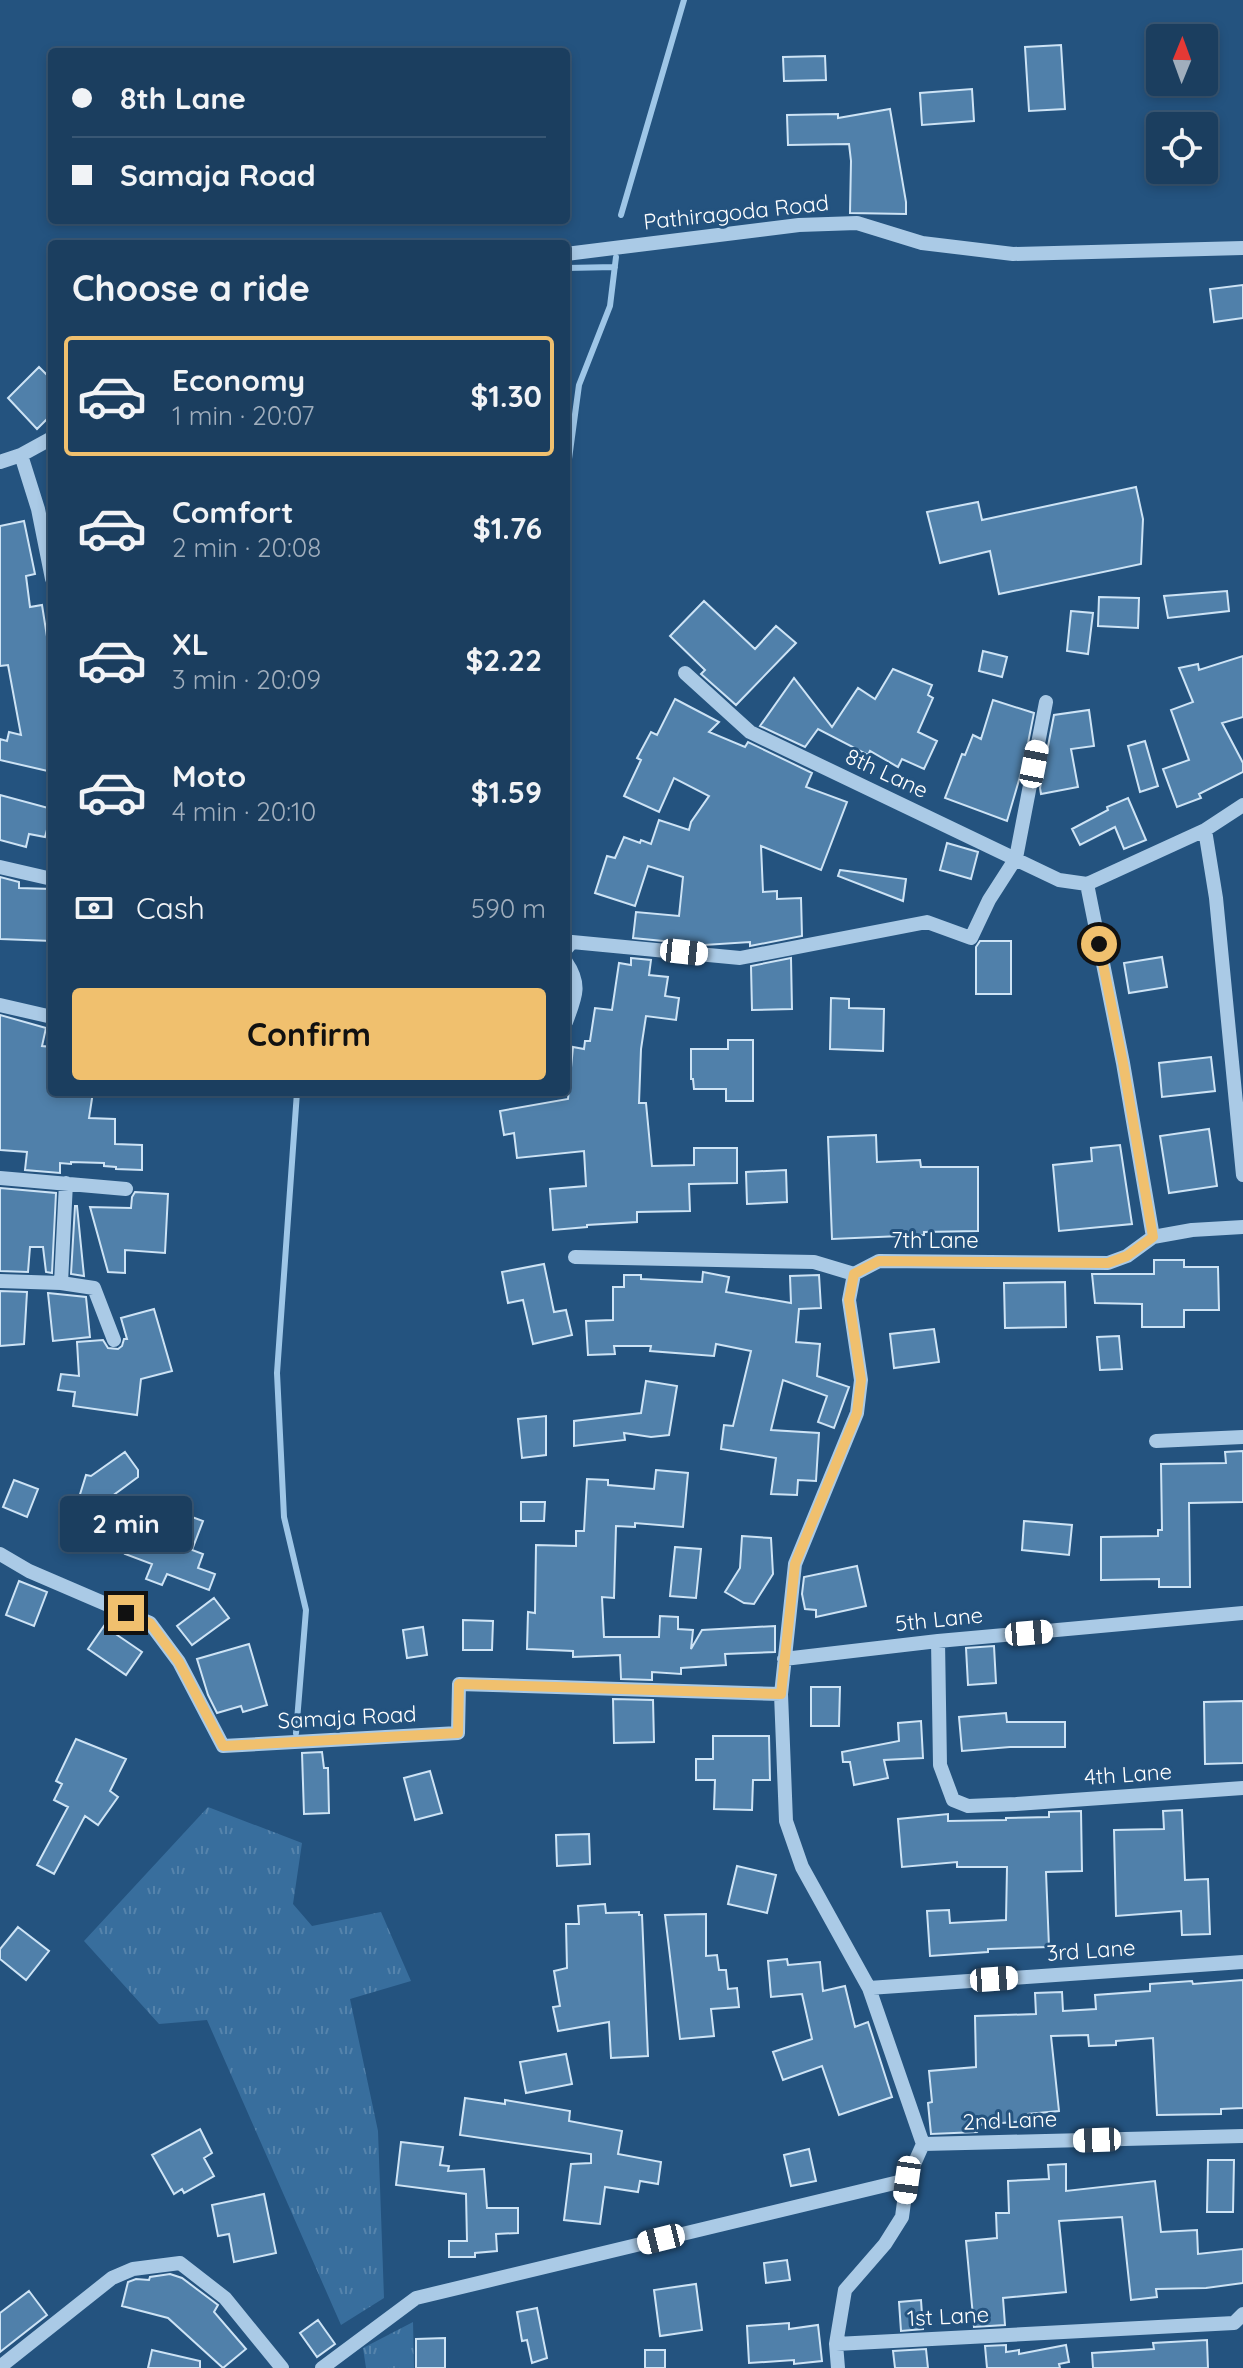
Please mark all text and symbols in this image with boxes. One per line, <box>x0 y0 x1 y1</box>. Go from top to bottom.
north arrow <box>1146 24 1218 96</box>
map controls <box>1146 24 1218 184</box>
text: 8th Lane <box>120 79 246 117</box>
button: locate <box>1146 112 1218 184</box>
text: Samaja Road <box>120 156 316 194</box>
street label: Pathiragoda Road <box>642 188 830 236</box>
text: Choose a ride <box>72 265 310 310</box>
icon: car <box>76 360 148 432</box>
text: Economy <box>172 361 305 399</box>
text: $1.30 <box>470 377 542 415</box>
text: 1 min · 20:07 <box>172 399 314 432</box>
icon: car <box>76 492 148 564</box>
text: Comfort <box>172 493 293 531</box>
text: $1.76 <box>473 509 542 547</box>
text: 2 min · 20:08 <box>172 531 321 564</box>
icon: car <box>76 624 148 696</box>
text: XL <box>172 625 209 663</box>
text: $2.22 <box>465 641 542 679</box>
text: 3 min · 20:09 <box>172 663 321 696</box>
car <box>1018 738 1050 790</box>
street label: 8th Lane <box>841 742 933 804</box>
icon: car <box>76 756 148 828</box>
text: Moto <box>172 757 246 795</box>
text: $1.59 <box>471 773 542 811</box>
text: 4 min · 20:10 <box>172 795 316 828</box>
icon: cash <box>72 886 116 930</box>
text: Cash <box>136 889 205 927</box>
text: 590 m <box>471 892 546 925</box>
route start <box>1081 926 1117 962</box>
car <box>659 938 709 966</box>
button: Confirm <box>72 988 546 1080</box>
street label: 7th Lane <box>891 1226 979 1254</box>
callout: 2 min <box>60 1497 192 1553</box>
text: 2 min <box>92 1507 160 1540</box>
route end <box>108 1595 144 1631</box>
street label: 5th Lane <box>894 1600 984 1638</box>
car <box>1004 1619 1054 1647</box>
street label: Samaja Road <box>277 1699 417 1735</box>
street label: 4th Lane <box>1083 1757 1173 1791</box>
street label: 3rd Lane <box>1046 1933 1136 1967</box>
car <box>969 1965 1019 1993</box>
street label: 2nd Lane <box>962 2104 1058 2136</box>
car <box>1073 2127 1121 2153</box>
car <box>892 2155 922 2205</box>
car <box>635 2222 687 2256</box>
street label: 1st Lane <box>906 2300 990 2332</box>

